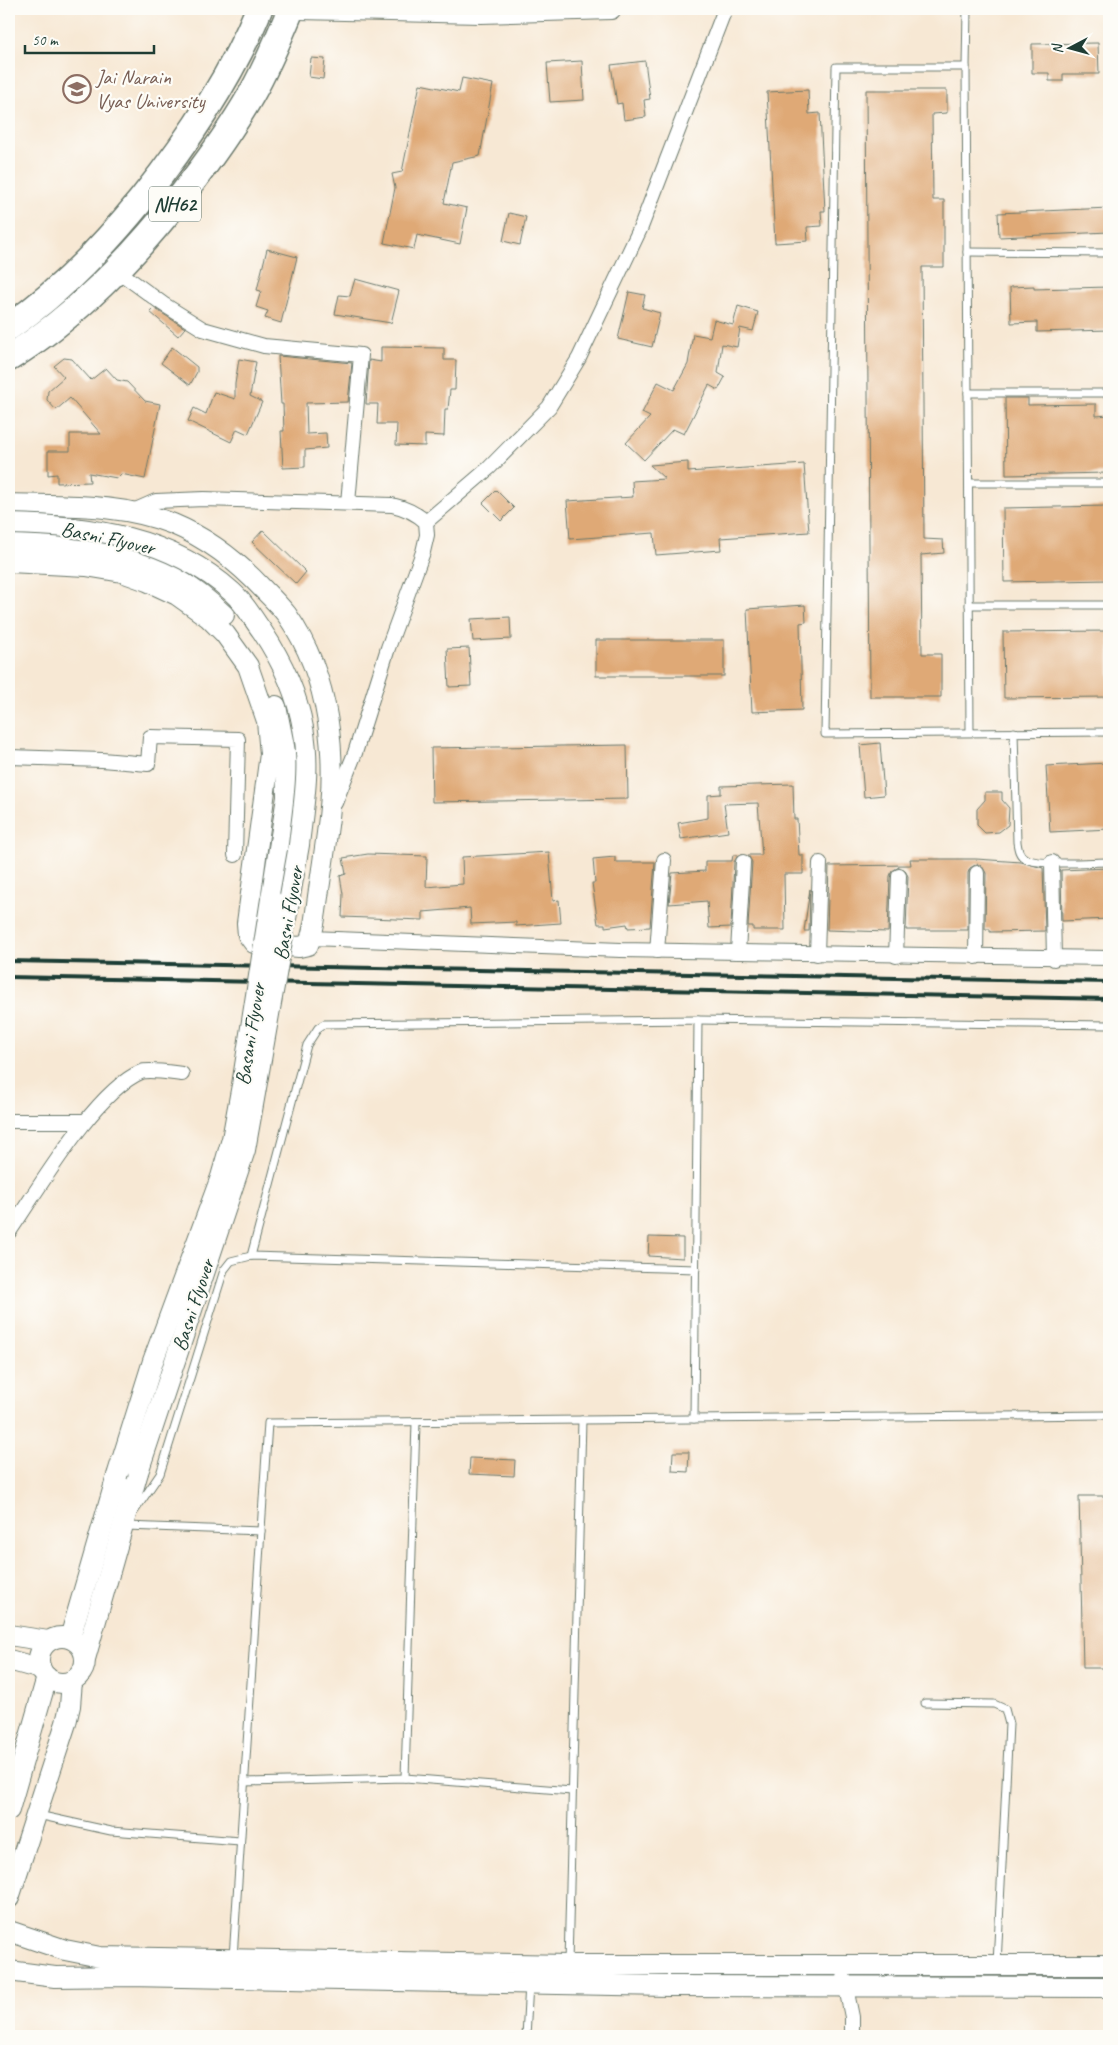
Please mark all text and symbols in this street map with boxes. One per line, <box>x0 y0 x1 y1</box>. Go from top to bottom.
scale bar <box>25 22 154 54</box>
north arrow <box>1046 22 1096 72</box>
text: 50 m <box>32 31 59 50</box>
text: N <box>1048 42 1066 55</box>
place label: Jai Narain Vyas University <box>95 64 207 114</box>
school or university icon: Jai Narain Vyas University <box>62 74 92 104</box>
road number: NH62 <box>149 186 201 222</box>
street label: Basni Flyover <box>59 515 159 561</box>
street label: Basni Flyover <box>267 863 309 962</box>
street label: Basani Flyover <box>229 980 271 1087</box>
street label: Basni Flyover <box>166 1254 220 1354</box>

